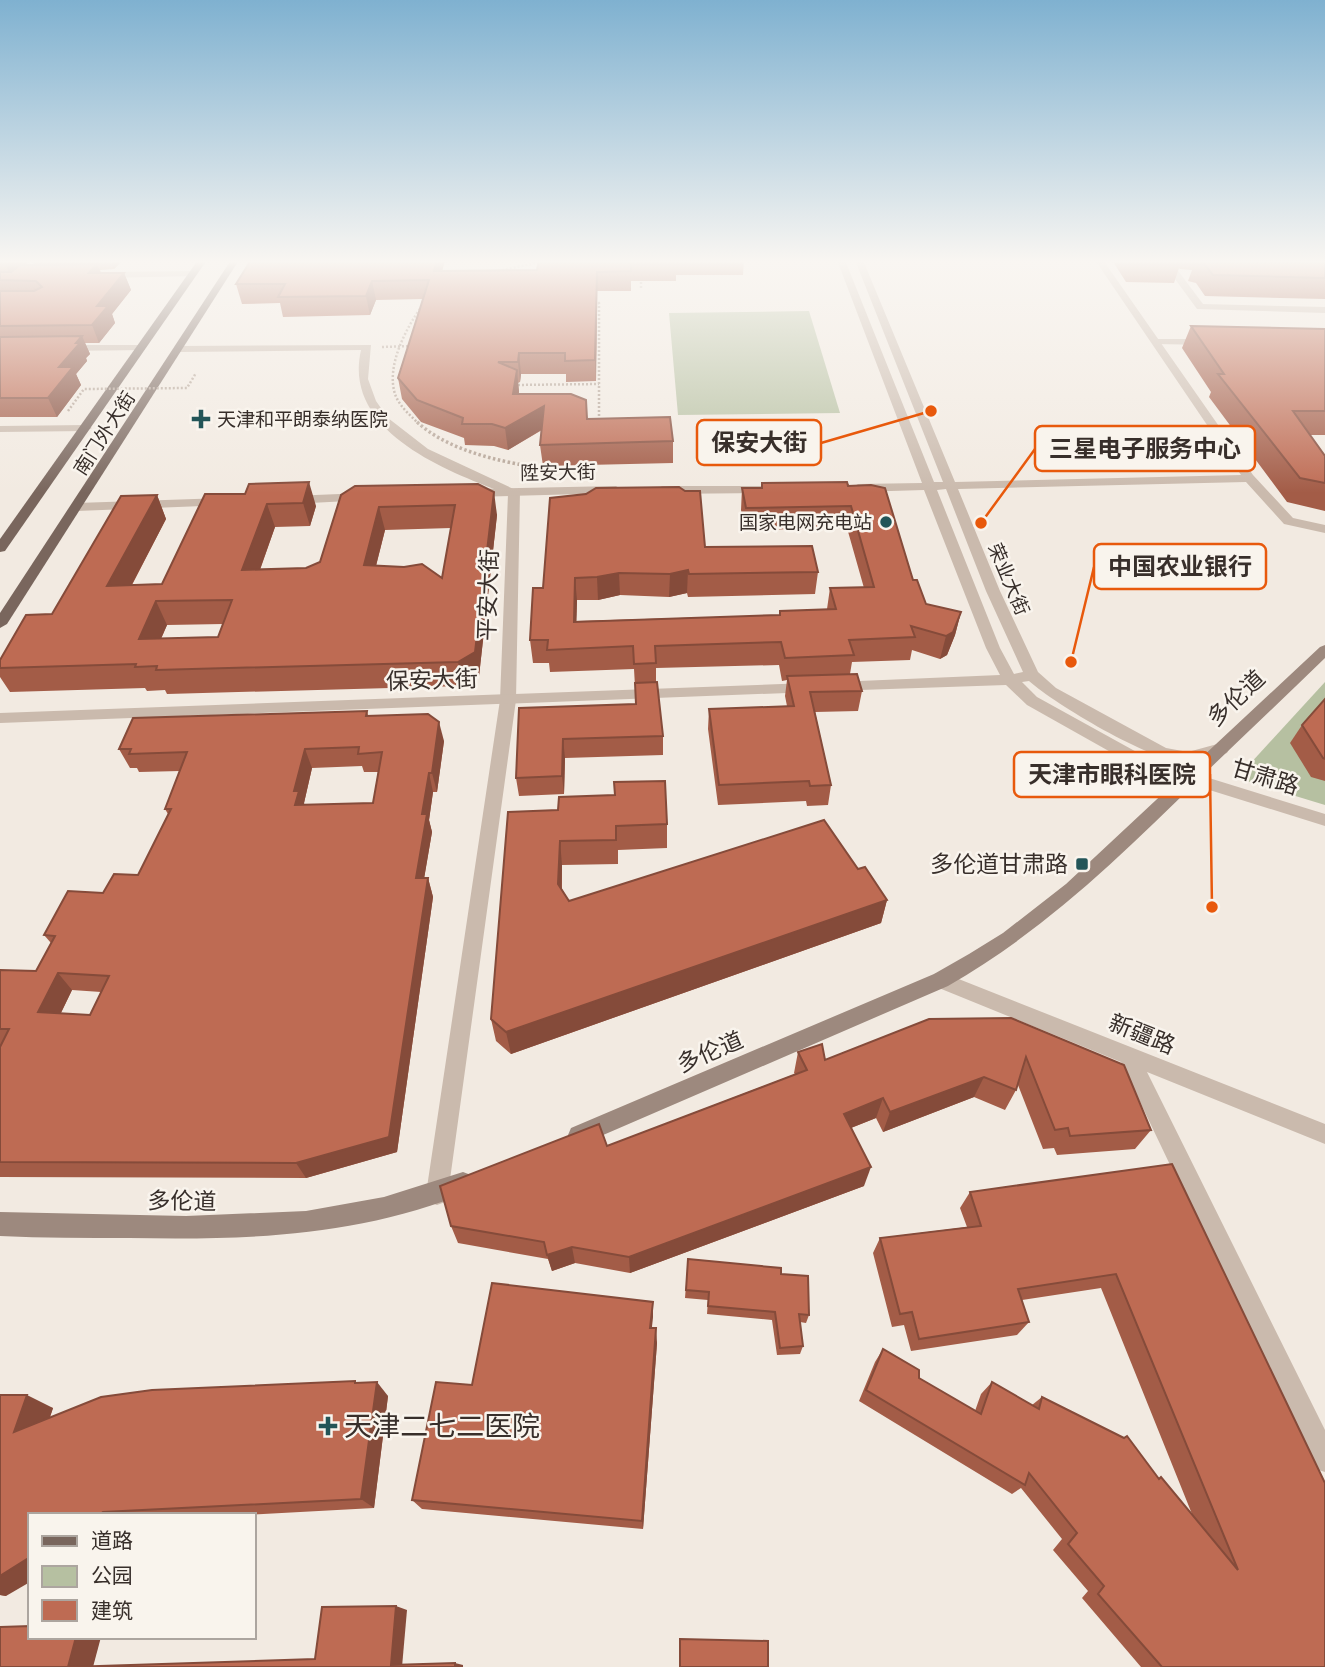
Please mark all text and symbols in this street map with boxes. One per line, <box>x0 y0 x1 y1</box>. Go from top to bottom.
street label: 南门外大街 <box>68 387 141 480</box>
place label: 天津和平朗泰纳医院 <box>217 407 388 432</box>
marker: 天津和平朗泰纳医院 <box>191 409 211 429</box>
callout: 保安大街 <box>697 420 821 465</box>
callout: 三星电子服务中心 <box>1035 426 1255 471</box>
text: 保安大街 <box>711 427 807 458</box>
text: 三星电子服务中心 <box>1049 433 1241 464</box>
street label: 陞安大街 <box>520 459 596 486</box>
place label: 国家电网充电站 <box>739 510 872 535</box>
marker: 国家电网充电站 <box>878 514 894 530</box>
street label: 荣业大街 <box>982 539 1035 619</box>
callout: 中国农业银行 <box>1094 544 1266 589</box>
street label: 平安大街 <box>471 549 505 641</box>
text: 中国农业银行 <box>1108 551 1252 582</box>
street label: 保安大街 <box>386 663 478 697</box>
street label: 多伦道 <box>1201 664 1271 732</box>
callout: 天津市眼科医院 <box>1014 752 1210 797</box>
street label: 甘肃路 <box>1228 753 1302 801</box>
text: 天津市眼科医院 <box>1028 759 1196 790</box>
place label: 多伦道甘肃路 <box>930 849 1068 879</box>
marker: 多伦道甘肃路 <box>1074 856 1090 872</box>
street label: 新疆路 <box>1104 1007 1180 1061</box>
street label: 多伦道 <box>672 1025 748 1079</box>
street label: 多伦道 <box>147 1185 217 1217</box>
place label: 天津二七二医院 <box>344 1408 540 1444</box>
marker: 天津二七二医院 <box>318 1416 338 1436</box>
legend <box>28 1513 256 1639</box>
text: 道路 <box>91 1527 133 1554</box>
text: 公园 <box>91 1562 133 1589</box>
text: 建筑 <box>91 1597 133 1624</box>

